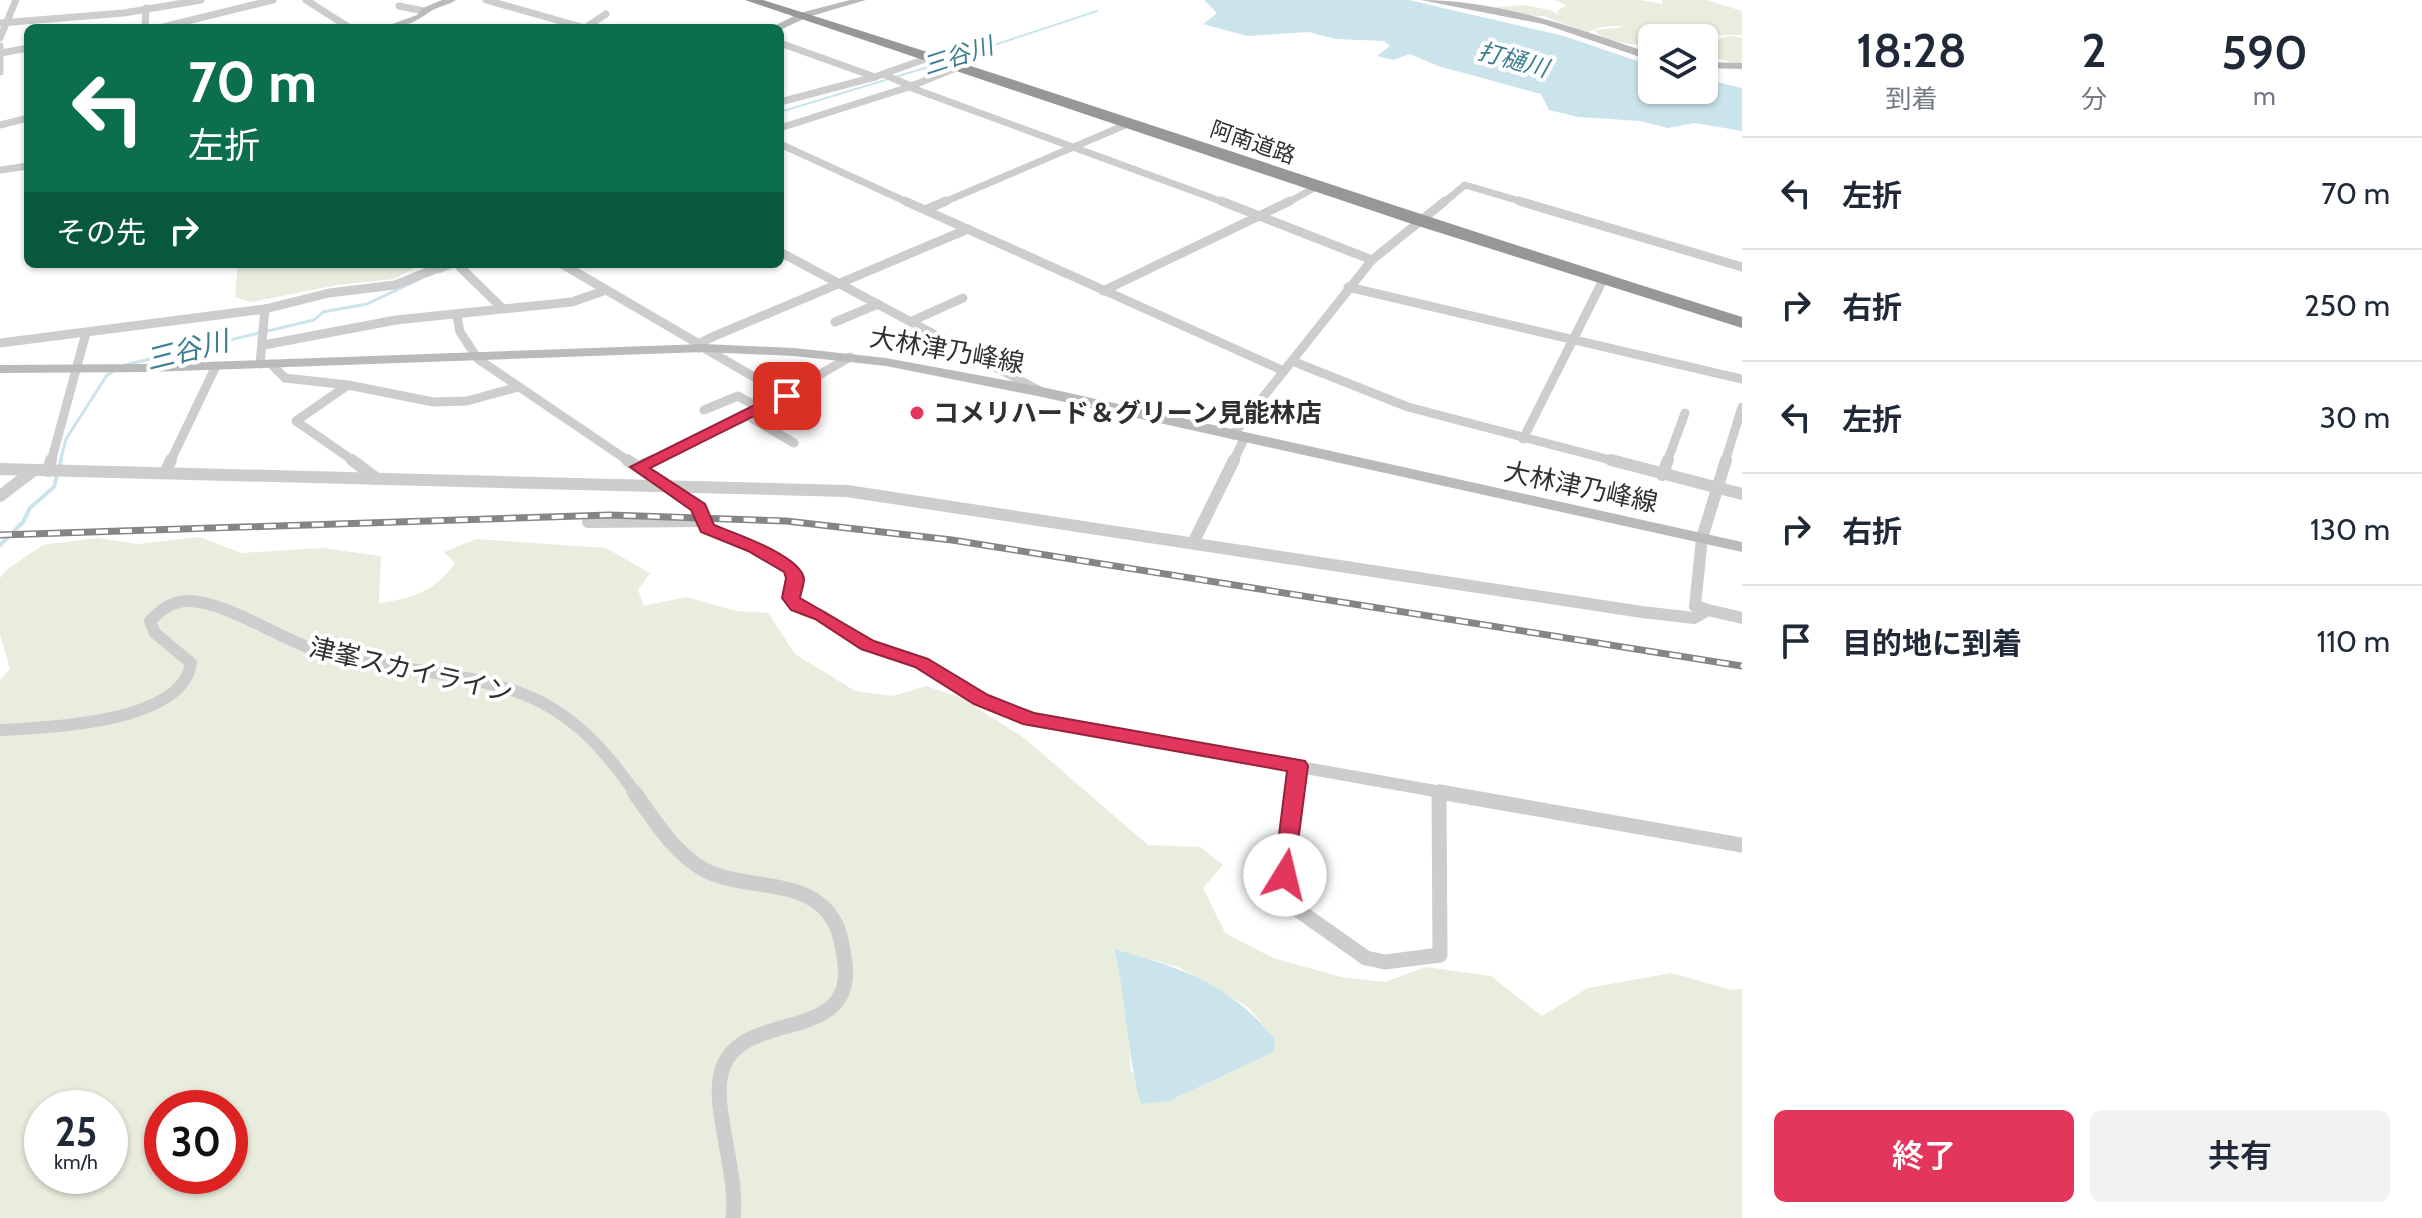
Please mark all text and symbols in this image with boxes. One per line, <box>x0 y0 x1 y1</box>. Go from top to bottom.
text: 18:28 <box>1856 21 1967 79</box>
text: 2 <box>2081 21 2107 79</box>
text: 590 <box>2221 23 2308 81</box>
map controls <box>1638 24 1718 104</box>
button: layers <box>1638 24 1718 104</box>
water label: 三谷川 <box>919 30 999 80</box>
water label: 打樋川 <box>1475 36 1555 84</box>
text: 70 m <box>188 48 317 116</box>
icon: left <box>56 56 160 160</box>
text: m <box>2253 80 2276 112</box>
text: 到着 <box>1885 83 1938 115</box>
text: 分 <box>2081 83 2107 115</box>
street label: 阿南道路 <box>1207 115 1299 170</box>
text: 左折 <box>188 123 260 167</box>
icon: left <box>1774 171 1818 215</box>
text: 70 m <box>2321 175 2390 212</box>
text: 左折 <box>1842 177 1902 214</box>
icon: right <box>162 208 206 252</box>
text: その先 <box>56 214 146 251</box>
icon: right <box>1774 283 1818 327</box>
text: 250 m <box>2304 287 2390 324</box>
text: 右折 <box>1842 289 1902 326</box>
street label: 大林津乃峰線 <box>867 321 1027 379</box>
water label: 三谷川 <box>142 323 235 377</box>
pin <box>753 362 821 430</box>
icon: arrive <box>765 374 809 418</box>
icon: left <box>1774 395 1818 439</box>
place label: コメリハード＆グリーン見能林店 <box>933 397 1322 429</box>
text: 30 m <box>2320 399 2390 436</box>
text: 左折 <box>1842 401 1902 438</box>
marker: コメリハード＆グリーン見能林店 <box>908 404 926 422</box>
street label: 大林津乃峰線 <box>1501 455 1661 519</box>
icon: right <box>1774 507 1818 551</box>
text: 130 m <box>2310 511 2390 548</box>
text: 右折 <box>1842 513 1902 550</box>
icon: arrive <box>1774 619 1818 663</box>
text: 110 m <box>2316 623 2390 660</box>
text: 目的地に到着 <box>1842 625 2022 662</box>
street label: 津峯スカイライン <box>306 631 516 709</box>
position arrow <box>1243 833 1327 917</box>
speed limit sign: 30 <box>144 1090 248 1194</box>
text: 25 <box>55 1107 97 1156</box>
button: 終了 <box>1774 1110 2074 1202</box>
button: 共有 <box>2090 1110 2390 1202</box>
text: km/h <box>54 1150 98 1174</box>

